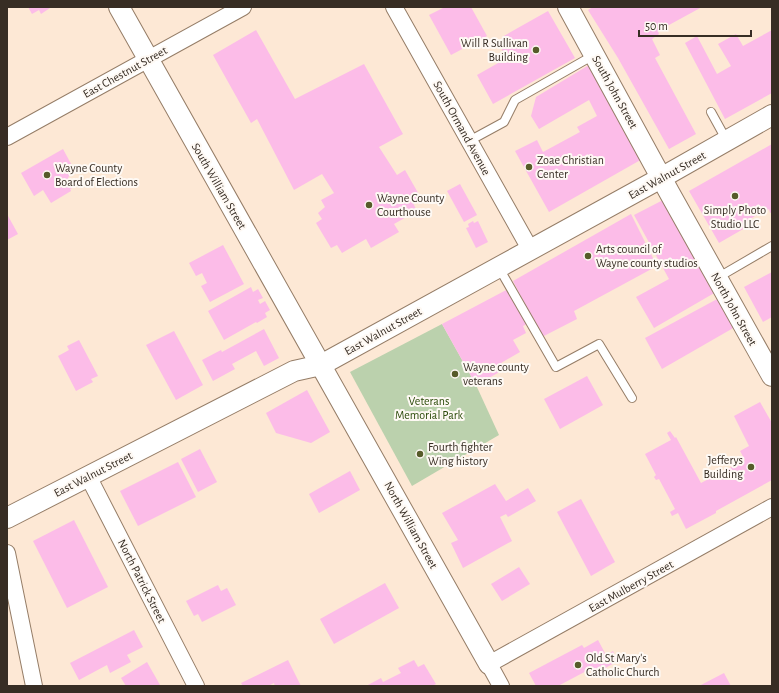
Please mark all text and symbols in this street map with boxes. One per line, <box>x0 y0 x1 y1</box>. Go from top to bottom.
scale bar <box>639 12 751 38</box>
text: 50 m <box>645 20 668 32</box>
place label: Will R Sullivan Building <box>461 37 528 63</box>
street label: East Chestnut Street <box>81 44 169 100</box>
marker: Will R Sullivan Building <box>531 45 541 55</box>
street label: South John Street <box>590 53 640 131</box>
street label: South Ormand Avenue <box>431 79 493 177</box>
street label: South William Street <box>190 141 249 231</box>
street label: East Walnut Street <box>626 149 708 201</box>
place label: Zoae Christian Center <box>537 154 604 180</box>
place label: Wayne County Board of Elections <box>55 162 138 188</box>
marker: Zoae Christian Center <box>524 162 534 172</box>
marker: Wayne County Board of Elections <box>42 170 52 180</box>
marker: Simply Photo Studio LLC <box>730 191 740 201</box>
place label: Wayne County Courthouse <box>377 192 444 218</box>
marker: Wayne County Courthouse <box>364 200 374 210</box>
place label: Simply Photo Studio LLC <box>704 204 766 230</box>
place label: Arts council of Wayne county studios <box>596 243 698 270</box>
marker: Arts council of Wayne county studios <box>583 251 593 261</box>
street label: North John Street <box>709 270 759 348</box>
street label: East Walnut Street <box>342 305 424 357</box>
place label: Wayne county veterans <box>463 361 529 387</box>
marker: Wayne county veterans <box>450 369 460 379</box>
park label: Veterans Memorial Park <box>395 395 464 421</box>
place label: Fourth fighter Wing history <box>428 441 493 468</box>
street label: East Walnut Street <box>52 449 134 499</box>
marker: Fourth fighter Wing history <box>415 449 425 459</box>
place label: Jefferys Building <box>703 454 743 480</box>
marker: Jefferys Building <box>746 462 756 472</box>
street label: North William Street <box>382 480 440 571</box>
street label: North Patrick Street <box>116 537 168 625</box>
street label: East Mulberry Street <box>587 558 676 615</box>
place label: Old St Mary's Catholic Church <box>586 652 659 678</box>
marker: Old St Mary's Catholic Church <box>573 660 583 670</box>

